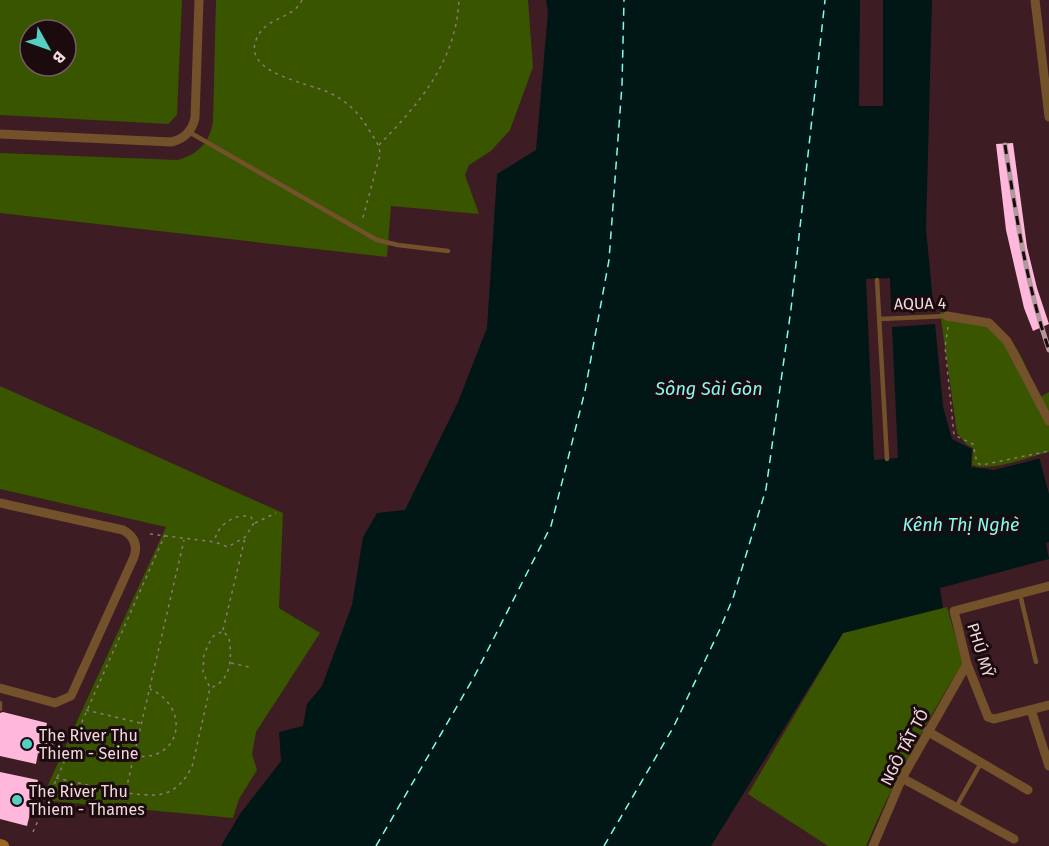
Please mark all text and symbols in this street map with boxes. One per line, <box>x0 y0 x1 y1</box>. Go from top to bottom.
north arrow <box>18 18 78 78</box>
text: B <box>49 47 70 67</box>
street label: AQUA 4 <box>894 294 947 313</box>
water label: Sông Sài Gòn <box>654 378 763 400</box>
water label: Kênh Thị Nghè <box>903 514 1019 536</box>
street label: PHÚ MỸ <box>963 620 999 680</box>
street label: NGÔ TẤT TỐ <box>874 705 932 789</box>
place label: The River Thu Thiem - Seine <box>39 726 139 763</box>
marker: The River Thu Thiem - Seine <box>20 737 34 751</box>
place label: The River Thu Thiem - Thames <box>29 782 145 819</box>
marker: The River Thu Thiem - Thames <box>10 793 24 807</box>

